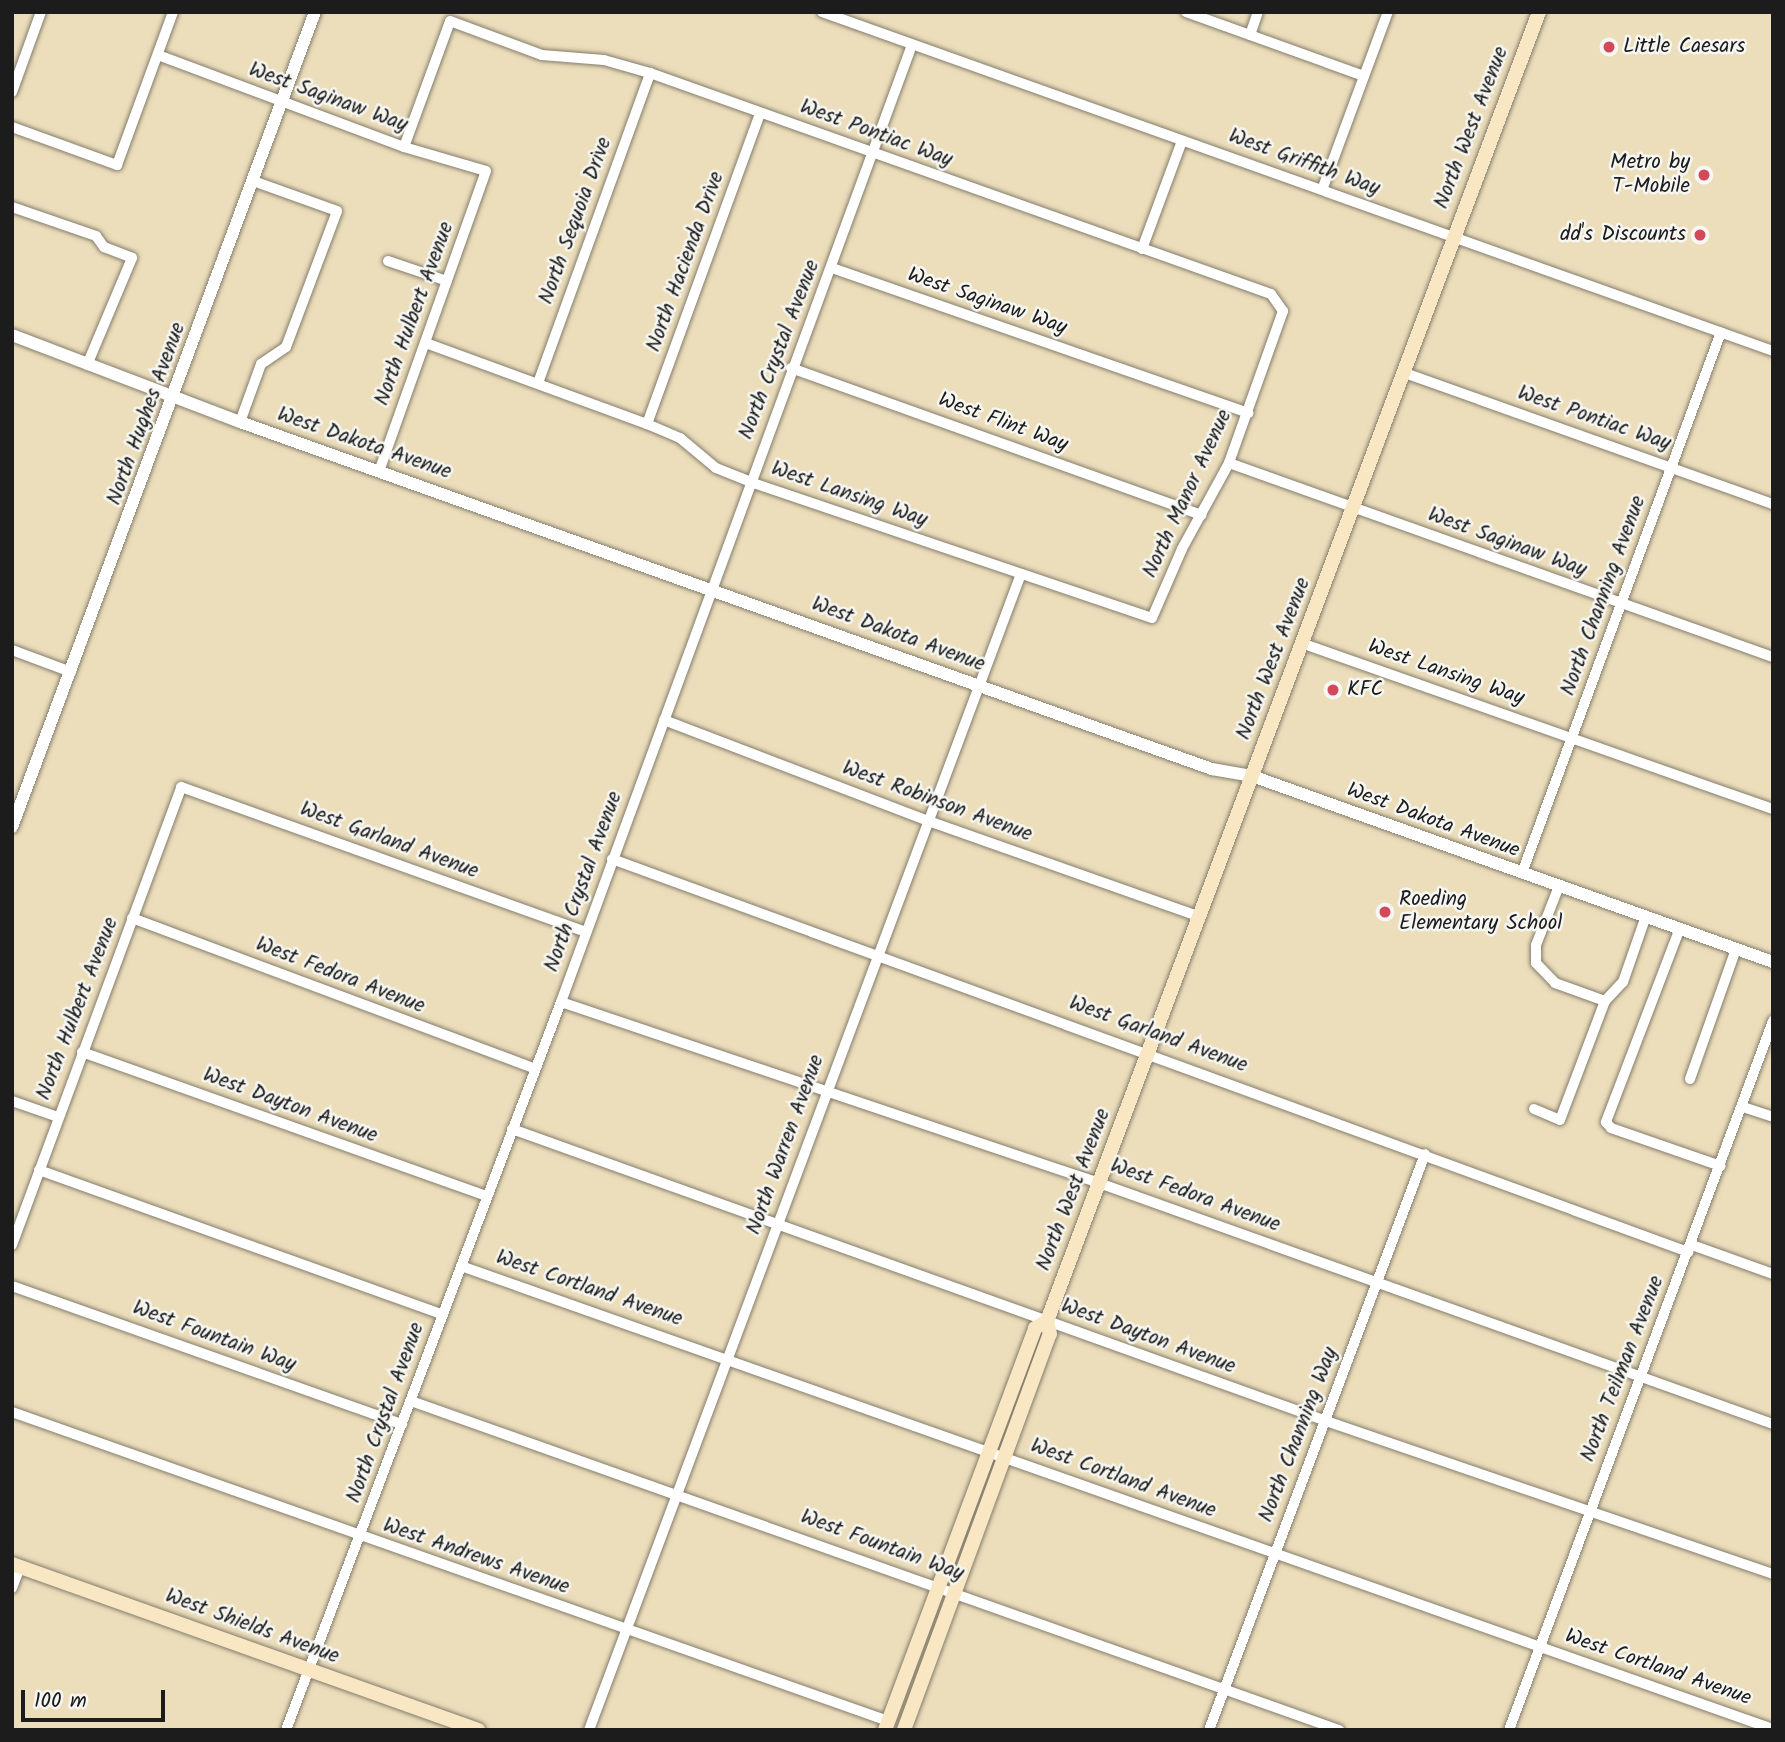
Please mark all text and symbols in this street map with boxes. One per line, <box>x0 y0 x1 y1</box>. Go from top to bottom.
place label: Little Caesars <box>1623 34 1745 60</box>
marker: Little Caesars <box>1601 39 1617 55</box>
street label: North West Avenue <box>1429 43 1515 213</box>
street label: West Saginaw Way <box>245 58 411 138</box>
street label: West Pontiac Way <box>796 95 956 173</box>
street label: West Griffith Way <box>1225 124 1383 202</box>
street label: North Sequoia Drive <box>534 134 618 308</box>
place label: Metro by T-Mobile <box>1610 150 1690 200</box>
marker: Metro by T-Mobile <box>1696 167 1712 183</box>
street label: North Hacienda Drive <box>642 168 730 356</box>
street label: North Hulbert Avenue <box>370 219 460 409</box>
place label: dd's Discounts <box>1560 222 1686 248</box>
marker: dd's Discounts <box>1692 227 1708 243</box>
street label: North Crystal Avenue <box>734 257 826 443</box>
street label: West Saginaw Way <box>904 263 1070 341</box>
street label: North Hughes Avenue <box>102 319 192 509</box>
street label: West Pontiac Way <box>1514 381 1674 457</box>
street label: West Flint Way <box>935 388 1071 458</box>
street label: West Dakota Avenue <box>274 402 454 486</box>
street label: North Manor Avenue <box>1138 406 1238 582</box>
street label: West Lansing Way <box>768 456 930 534</box>
street label: North Channing Avenue <box>1556 493 1652 699</box>
street label: West Saginaw Way <box>1424 503 1590 583</box>
street label: North West Avenue <box>1231 574 1317 744</box>
street label: West Dakota Avenue <box>808 592 988 678</box>
street label: West Lansing Way <box>1365 634 1527 712</box>
place label: KFC <box>1347 677 1383 703</box>
marker: KFC <box>1325 682 1341 698</box>
street label: West Robinson Avenue <box>839 756 1035 848</box>
street label: West Dakota Avenue <box>1343 778 1523 864</box>
street label: North Crystal Avenue <box>540 788 628 976</box>
street label: West Garland Avenue <box>296 797 482 885</box>
place label: Roeding Elementary School <box>1399 887 1562 937</box>
marker: Roeding Elementary School <box>1377 904 1393 920</box>
street label: North Hulbert Avenue <box>32 914 124 1104</box>
street label: West Fedora Avenue <box>252 932 428 1020</box>
street label: West Garland Avenue <box>1065 991 1251 1079</box>
street label: North Warren Avenue <box>742 1052 830 1238</box>
street label: West Dayton Avenue <box>199 1063 381 1149</box>
street label: North West Avenue <box>1031 1105 1117 1275</box>
street label: West Fedora Avenue <box>1107 1154 1283 1238</box>
street label: West Cortland Avenue <box>492 1245 686 1333</box>
street label: North Teilman Avenue <box>1576 1272 1670 1466</box>
street label: West Dayton Avenue <box>1057 1294 1239 1380</box>
street label: West Fountain Way <box>129 1296 299 1378</box>
street label: North Crystal Avenue <box>342 1319 430 1507</box>
street label: North Channing Way <box>1254 1344 1344 1526</box>
street label: West Cortland Avenue <box>1027 1434 1219 1524</box>
street label: West Fountain Way <box>797 1505 967 1587</box>
street label: West Andrews Avenue <box>379 1513 573 1601</box>
street label: West Shields Avenue <box>162 1584 342 1670</box>
street label: West Cortland Avenue <box>1561 1624 1755 1712</box>
scale bar <box>24 1676 168 1720</box>
text: 100 m <box>34 1685 87 1718</box>

